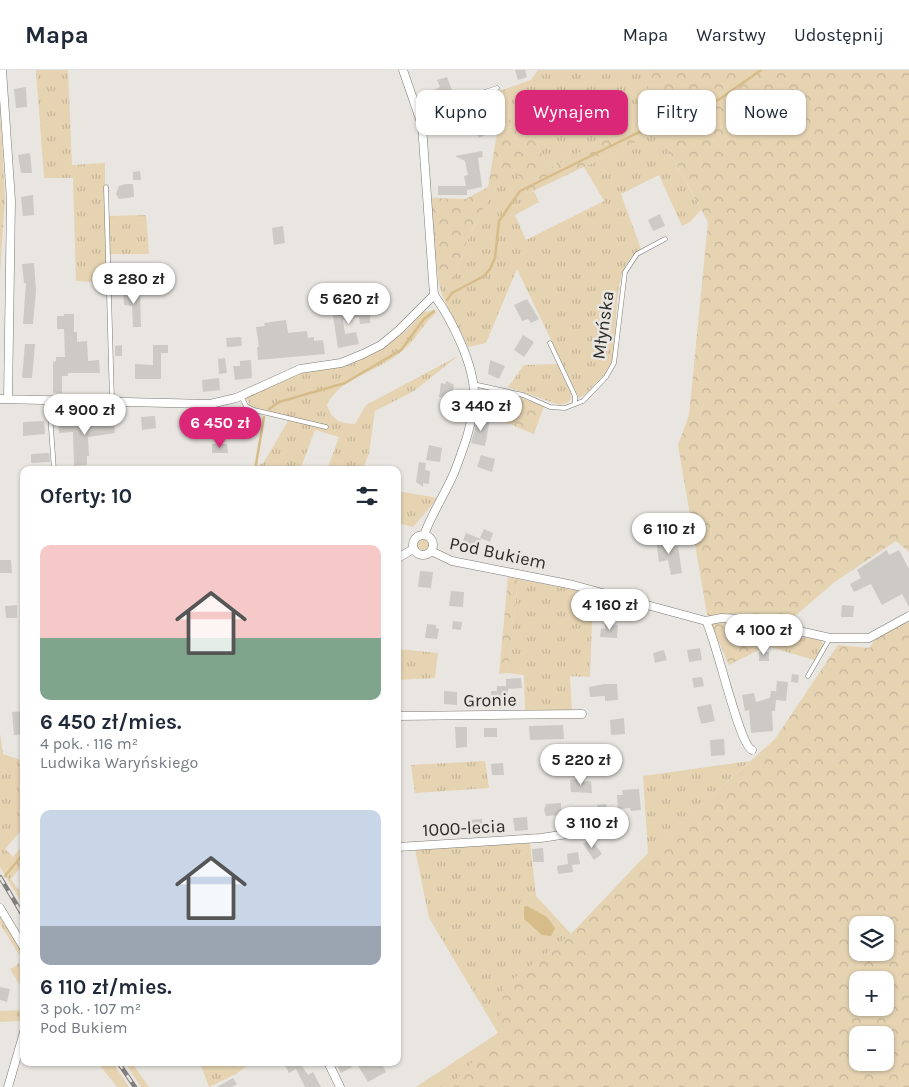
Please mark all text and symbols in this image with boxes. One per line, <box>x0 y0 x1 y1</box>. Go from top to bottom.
text: Mapa <box>25 21 89 49</box>
text: Mapa <box>623 24 668 46</box>
text: Warstwy <box>696 24 766 46</box>
text: Udostępnij <box>794 24 884 46</box>
chip: Kupno <box>416 90 505 135</box>
chip: Wynajem <box>515 90 628 135</box>
chip: Filtry <box>638 90 716 135</box>
chip: Nowe <box>726 90 806 135</box>
pin: 8 280 zł <box>82 262 186 305</box>
text: 8 280 zł <box>103 269 165 288</box>
pin: 5 620 zł <box>297 282 401 325</box>
text: 5 620 zł <box>319 289 379 308</box>
street label: Młyńska <box>587 289 619 361</box>
pin: 3 440 zł <box>429 390 533 432</box>
pin: 4 900 zł <box>33 394 137 436</box>
text: 3 440 zł <box>451 396 511 415</box>
text: 4 900 zł <box>55 400 115 419</box>
pin: 6 450 zł <box>168 406 272 449</box>
text: 6 450 zł <box>190 413 250 432</box>
icon: filters <box>353 482 381 510</box>
text: Oferty: 10 <box>40 484 132 508</box>
pin: 6 110 zł <box>617 512 721 555</box>
text: 6 110 zł <box>643 519 695 538</box>
street label: Pod Bukiem <box>448 532 548 574</box>
icon: home <box>166 578 256 668</box>
pin: 4 160 zł <box>558 588 662 631</box>
text: 4 160 zł <box>582 595 638 614</box>
pin: 4 100 zł <box>712 614 816 656</box>
text: 4 100 zł <box>736 620 792 639</box>
street label: Gronie <box>463 689 517 711</box>
text: 6 450 zł/mies. <box>40 710 182 734</box>
text: 4 pok. · 116 m² <box>40 734 138 753</box>
pin: 5 220 zł <box>529 744 633 786</box>
text: 5 220 zł <box>551 750 611 769</box>
text: Ludwika Waryńskiego <box>40 753 198 772</box>
pin: 3 110 zł <box>540 806 644 849</box>
text: 3 110 zł <box>566 813 618 832</box>
street label: 1000-lecia <box>422 815 506 841</box>
icon: home <box>166 843 256 933</box>
map controls <box>849 916 894 1071</box>
button: layers <box>849 916 894 961</box>
button: + <box>849 971 894 1016</box>
text: 6 110 zł/mies. <box>40 975 172 999</box>
text: 3 pok. · 107 m² <box>40 999 141 1018</box>
text: Pod Bukiem <box>40 1018 127 1037</box>
button: − <box>849 1026 894 1071</box>

